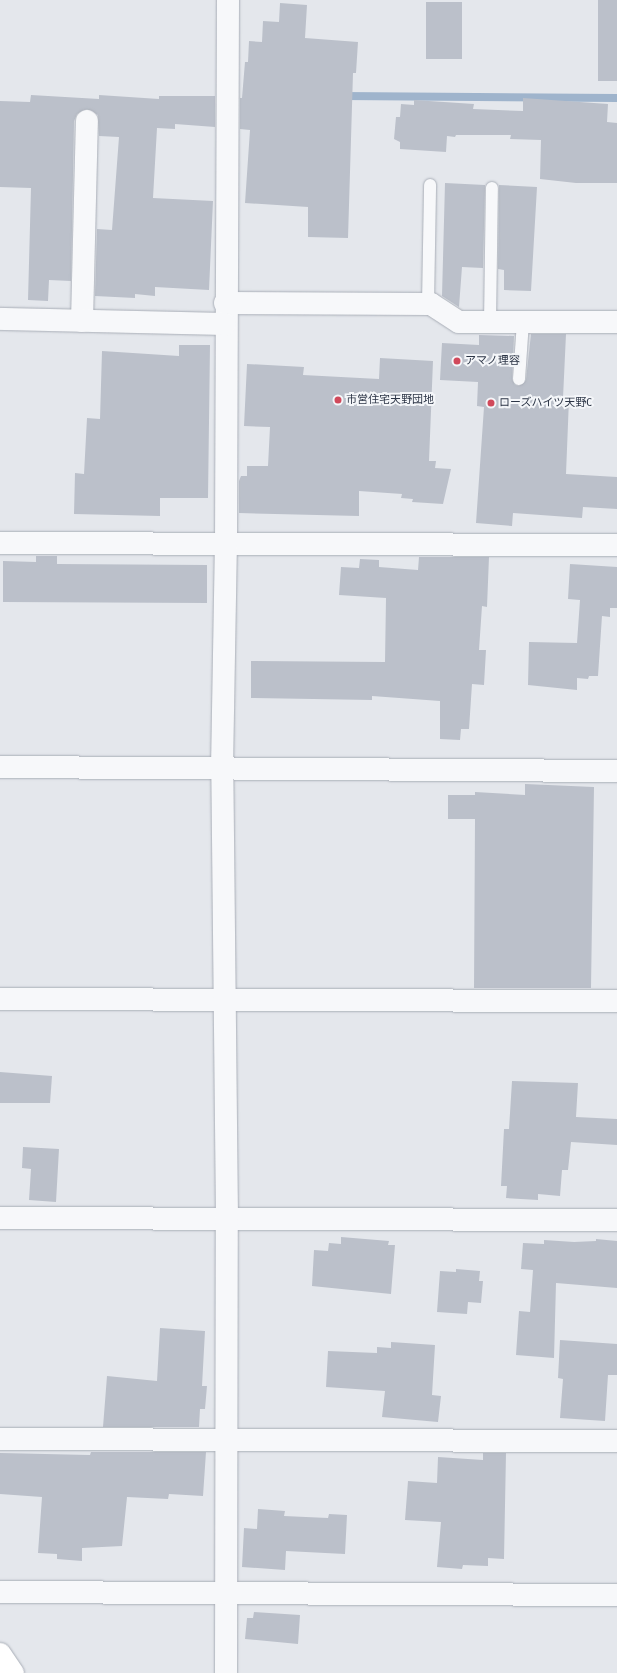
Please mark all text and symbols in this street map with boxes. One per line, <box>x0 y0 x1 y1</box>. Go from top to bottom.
place label: アマノ理容 <box>465 354 520 368</box>
marker: アマノ理容 <box>452 356 462 366</box>
place label: 市営住宅天野団地 <box>346 393 434 407</box>
marker: 市営住宅天野団地 <box>333 395 343 405</box>
place label: ローズハイツ天野C <box>499 396 593 410</box>
marker: ローズハイツ天野C <box>486 398 496 408</box>

